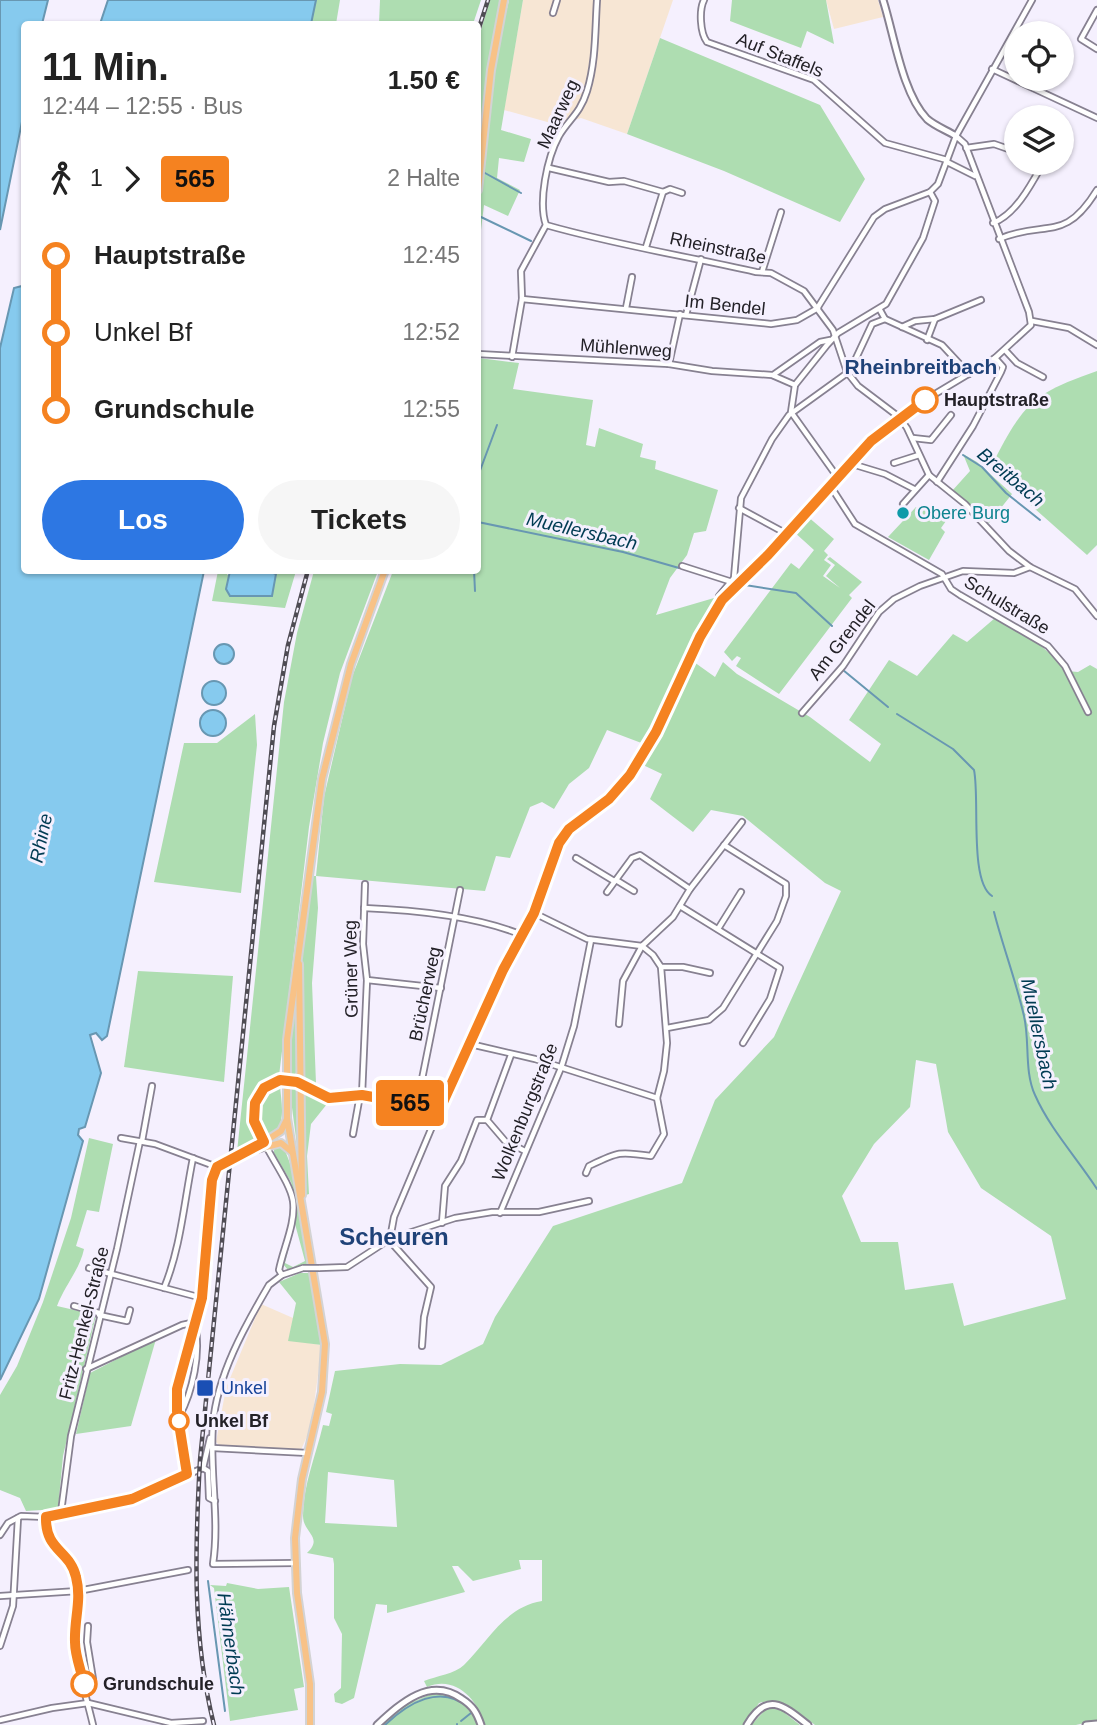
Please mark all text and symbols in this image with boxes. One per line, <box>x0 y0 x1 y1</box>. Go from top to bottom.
map controls <box>1004 21 1074 175</box>
button: locate <box>1004 21 1074 91</box>
street label: Auf Staffels <box>734 29 826 81</box>
text: 11 Min. <box>42 46 169 88</box>
text: 1.50 € <box>388 65 460 95</box>
street label: Maarweg <box>533 76 583 152</box>
text: 12:44 – 12:55 · Bus <box>42 93 243 119</box>
button: layers <box>1004 105 1074 175</box>
icon: walk <box>42 160 80 198</box>
icon: forward <box>113 160 151 198</box>
text: 1 <box>90 165 103 191</box>
text: 565 <box>175 165 215 192</box>
text: 2 Halte <box>387 165 460 191</box>
street label: Rheinstraße <box>668 228 768 268</box>
text: Hauptstraße <box>94 240 246 270</box>
text: 12:45 <box>402 242 460 268</box>
street label: Im Bendel <box>684 291 766 319</box>
text: Unkel Bf <box>94 317 192 347</box>
text: 12:52 <box>402 319 460 345</box>
street label: Mühlenweg <box>579 335 673 361</box>
district label: Rheinbreitbach <box>845 355 997 378</box>
marker: Hauptstraße <box>912 387 938 413</box>
place label: Hauptstraße <box>944 390 1049 410</box>
text: Grundschule <box>94 394 254 424</box>
text: 12:55 <box>402 396 460 422</box>
water label: Breitbach <box>974 443 1048 511</box>
button: Los <box>42 480 244 560</box>
button: Tickets <box>258 480 460 560</box>
place label: Obere Burg <box>917 503 1010 523</box>
marker: Obere Burg <box>895 505 911 521</box>
water label: Muellersbach <box>525 508 639 554</box>
street label: Schulstraße <box>961 572 1053 638</box>
street label: Am Grendel <box>805 596 879 684</box>
water label: Rhine <box>26 812 56 864</box>
street label: Grüner Weg <box>340 920 362 1018</box>
street label: Brücherweg <box>405 945 445 1043</box>
water label: Muellersbach <box>1017 977 1061 1091</box>
street label: Wolkenburgstraße <box>488 1040 562 1184</box>
line badge: 565 <box>370 1080 450 1126</box>
text: 565 <box>390 1089 430 1116</box>
district label: Scheuren <box>339 1223 449 1250</box>
street label: Fritz-Henkel-Straße <box>55 1244 113 1402</box>
marker: Unkel <box>195 1378 215 1398</box>
place label: Unkel <box>221 1378 267 1398</box>
marker: Unkel Bf <box>169 1411 189 1431</box>
place label: Unkel Bf <box>195 1411 269 1431</box>
water label: Hähnerbach <box>213 1591 249 1697</box>
marker: Grundschule <box>71 1671 97 1697</box>
place label: Grundschule <box>103 1674 214 1694</box>

